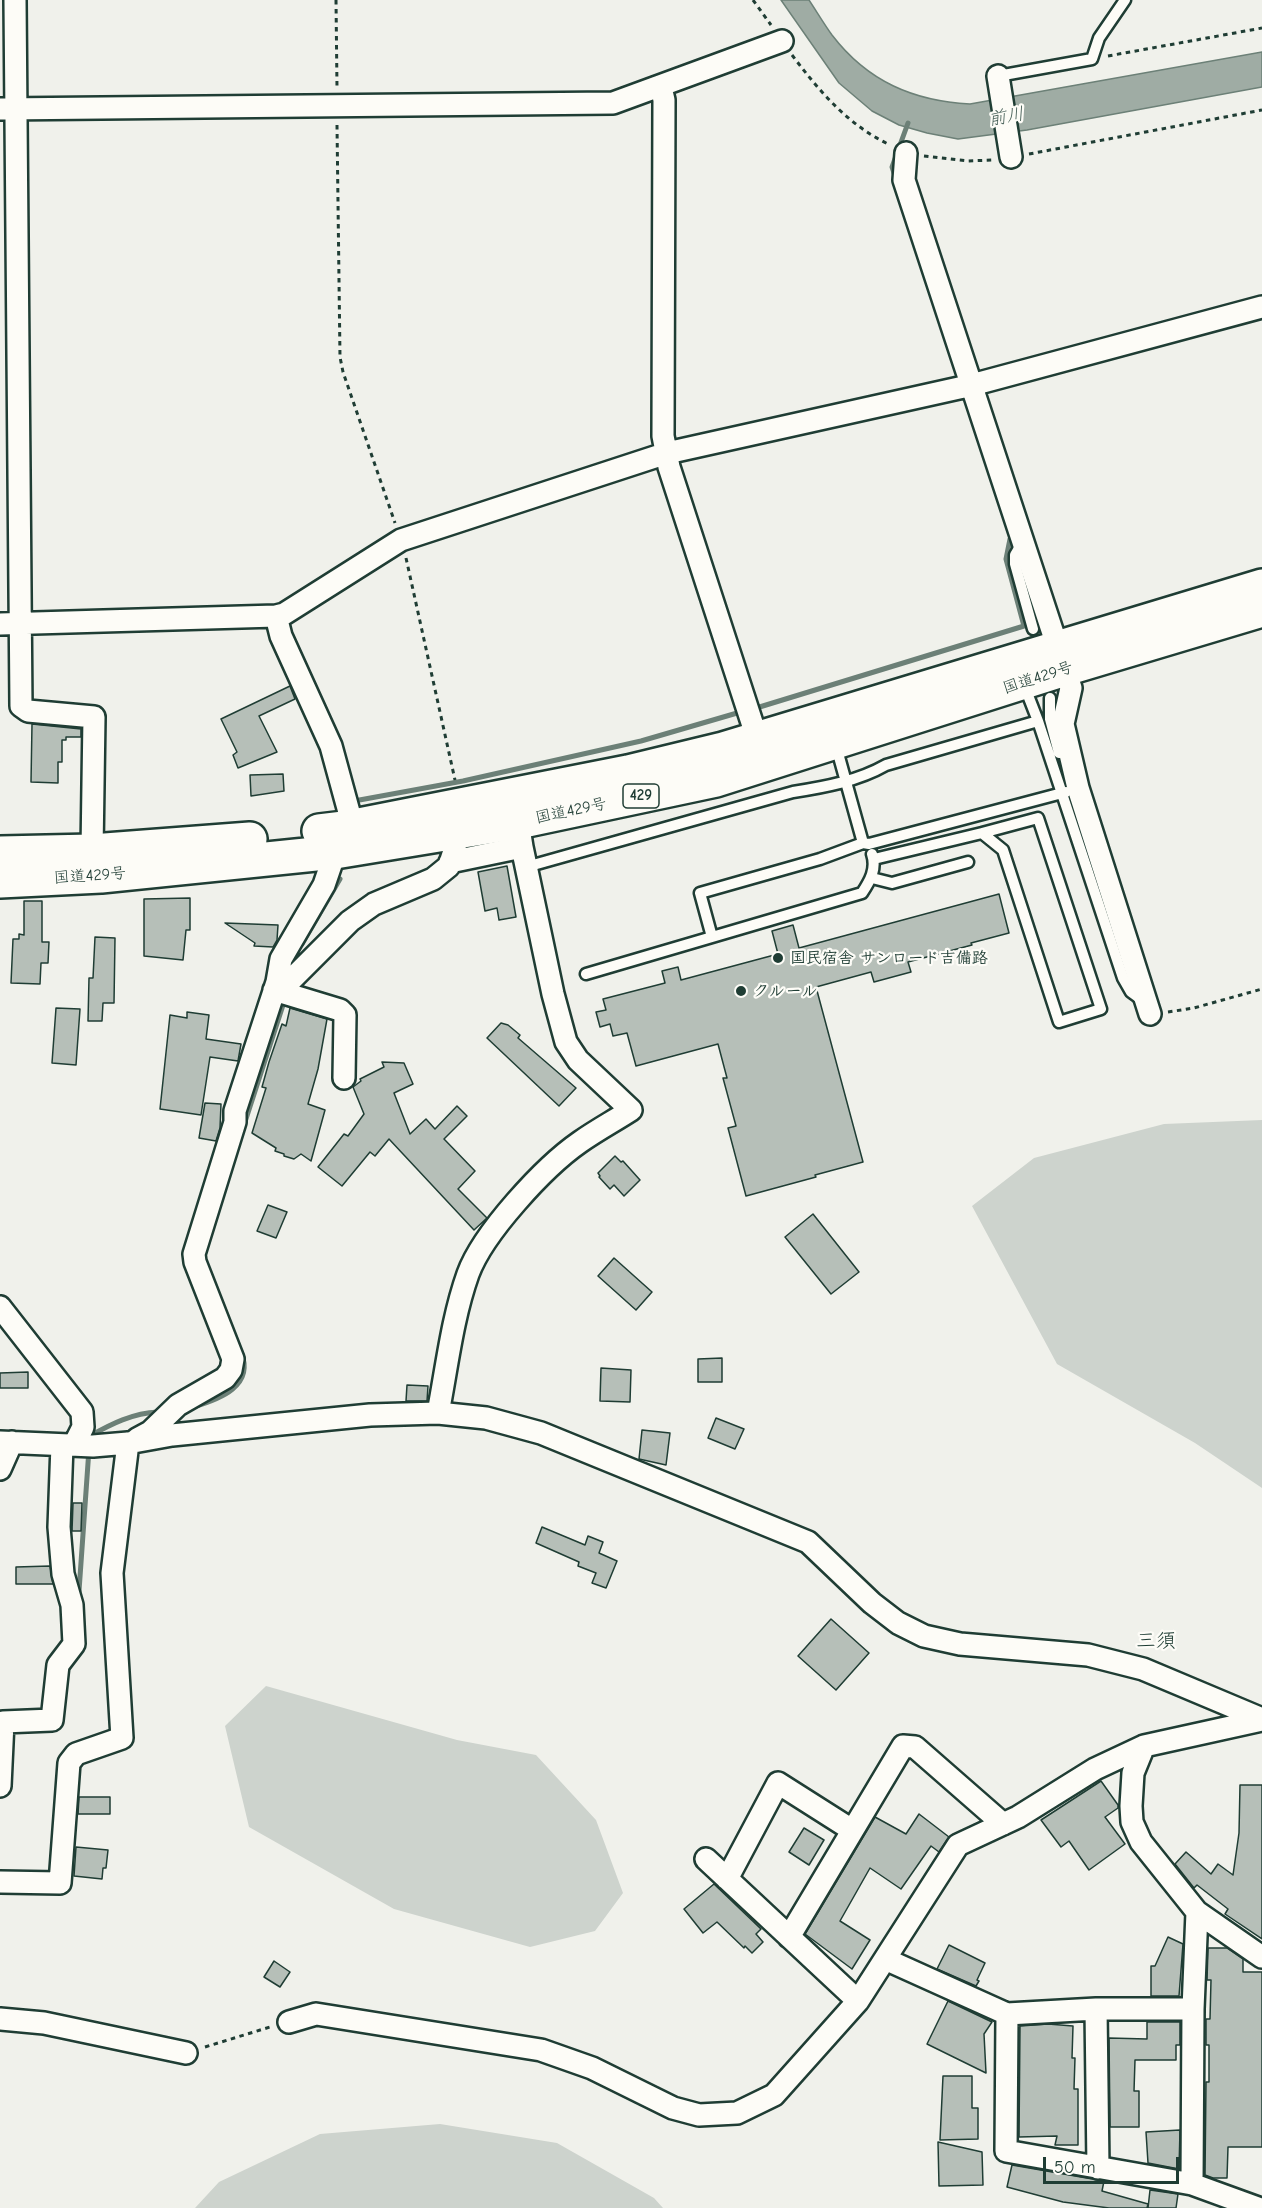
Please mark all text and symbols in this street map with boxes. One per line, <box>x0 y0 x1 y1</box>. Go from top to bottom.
water label: 前川 <box>986 103 1026 131</box>
street label: 国道429号 <box>1001 658 1075 698</box>
road number: 429 <box>623 784 659 808</box>
street label: 国道429号 <box>533 794 609 828</box>
street label: 国道429号 <box>53 864 127 888</box>
place label: 国民宿舎 サンロード吉備路 <box>790 948 988 968</box>
marker: 国民宿舎 サンロード吉備路 <box>771 951 785 965</box>
place label: クルール <box>753 981 818 1001</box>
marker: クルール <box>734 984 748 998</box>
district label: 三須 <box>1136 1629 1176 1653</box>
scale bar <box>1046 2145 1182 2183</box>
text: 50 m <box>1054 2157 1096 2178</box>

